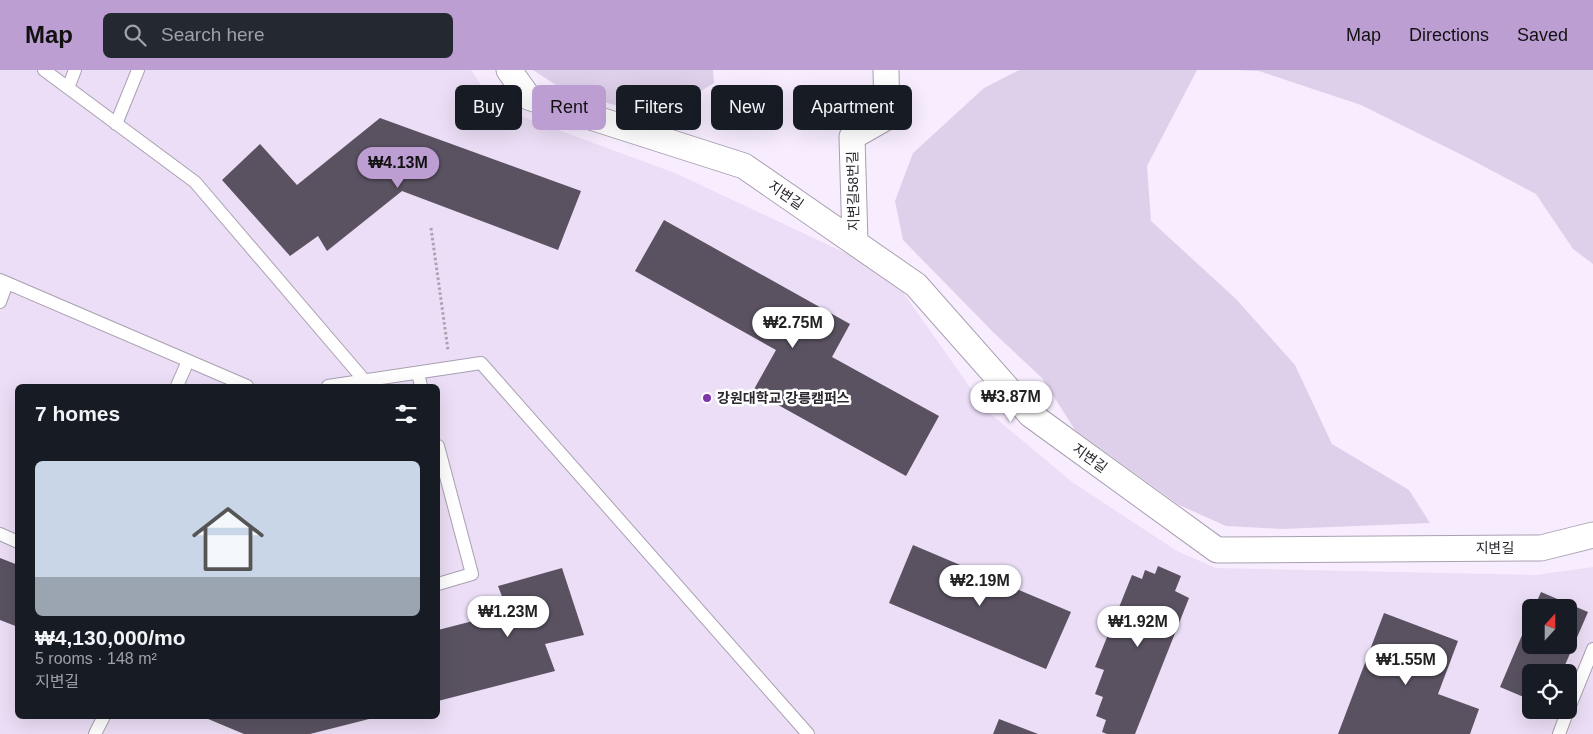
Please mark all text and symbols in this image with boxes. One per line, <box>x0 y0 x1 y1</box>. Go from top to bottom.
search box <box>103 13 453 58</box>
text: Map <box>25 21 73 48</box>
icon: search <box>121 21 149 49</box>
text: Search here <box>161 24 265 45</box>
text: Map <box>1346 25 1381 45</box>
text: Directions <box>1409 25 1489 45</box>
text: Saved <box>1517 25 1568 45</box>
chip: Buy <box>455 85 522 130</box>
chip: Rent <box>532 85 606 130</box>
chip: Filters <box>616 85 701 130</box>
chip: New <box>711 85 783 130</box>
chip: Apartment <box>793 85 912 130</box>
pin: ₩4.13M <box>357 146 439 189</box>
street label: 지변길58번길 <box>844 151 862 231</box>
text: ₩4.13M <box>368 154 428 171</box>
street label: 지변길 <box>766 177 806 213</box>
pin: ₩2.75M <box>752 306 834 349</box>
text: ₩2.75M <box>763 314 823 331</box>
pin: ₩3.87M <box>970 380 1052 423</box>
text: ₩3.87M <box>981 388 1041 405</box>
place label: 강원대학교 강릉캠퍼스 <box>717 390 850 406</box>
marker: 강원대학교 강릉캠퍼스 <box>701 392 713 404</box>
icon: filters <box>392 400 420 428</box>
text: 7 homes <box>35 402 120 425</box>
street label: 지변길 <box>1070 440 1110 476</box>
icon: home <box>183 494 273 584</box>
street label: 지변길 <box>1476 540 1514 556</box>
pin: ₩2.19M <box>939 564 1021 607</box>
text: ₩2.19M <box>950 572 1010 589</box>
pin: ₩1.23M <box>467 596 549 638</box>
north arrow <box>1522 599 1578 654</box>
map controls <box>1522 599 1577 719</box>
text: ₩1.23M <box>478 603 538 620</box>
pin: ₩1.92M <box>1097 606 1179 648</box>
text: ₩1.92M <box>1108 613 1168 630</box>
text: ₩4,130,000/mo <box>35 626 186 649</box>
pin: ₩1.55M <box>1365 644 1447 686</box>
text: 5 rooms · 148 m² <box>35 650 157 667</box>
text: ₩1.55M <box>1376 651 1436 668</box>
button: locate <box>1522 664 1577 719</box>
text: 지변길 <box>35 673 79 690</box>

